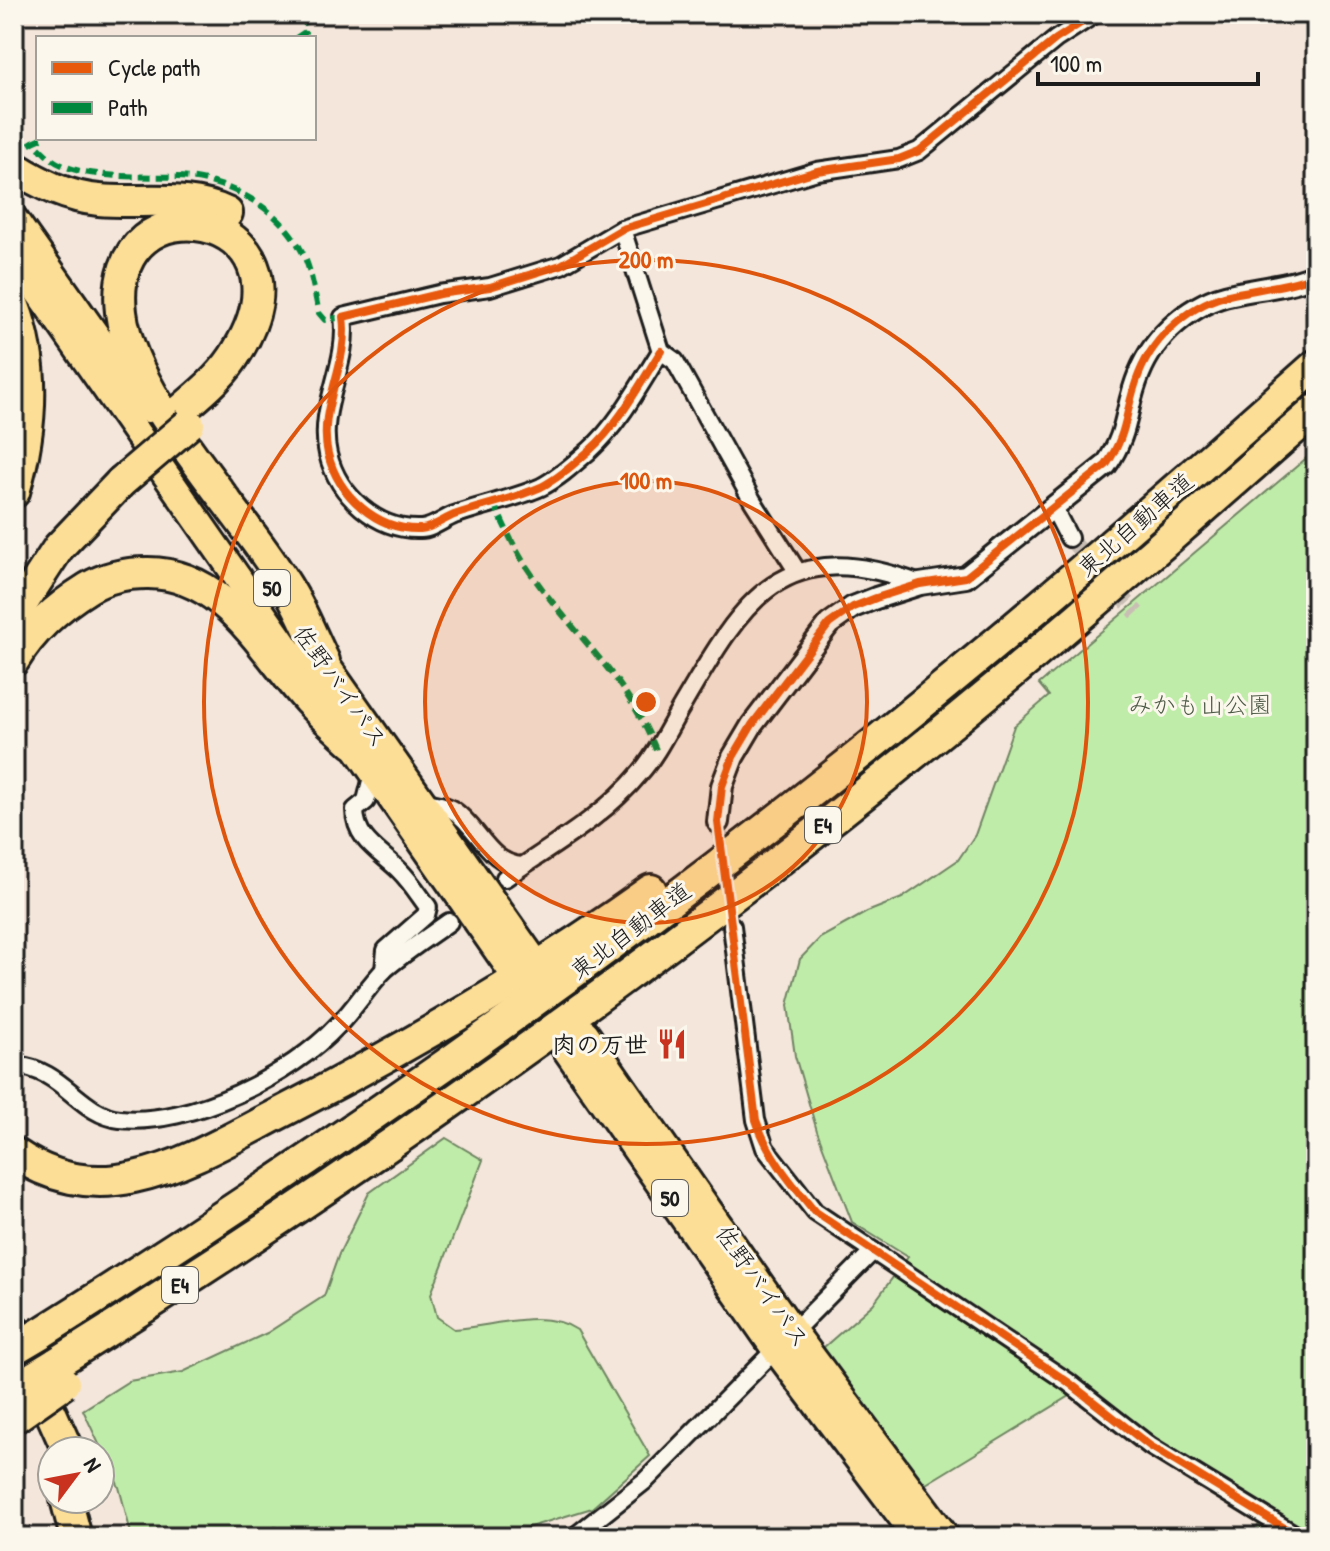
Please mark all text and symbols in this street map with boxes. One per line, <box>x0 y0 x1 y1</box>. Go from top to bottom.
legend <box>36 36 316 140</box>
scale bar <box>1038 36 1258 86</box>
text: 100 m <box>1050 47 1102 79</box>
text: Cycle path <box>108 51 200 83</box>
text: Path <box>108 91 147 123</box>
text: 200 m <box>619 243 673 275</box>
text: 100 m <box>620 464 672 496</box>
street label: 東北自動車道 <box>1070 465 1200 583</box>
road number: 50 <box>254 570 290 606</box>
street label: 佐野バイパス <box>287 618 395 754</box>
centre of rings <box>632 688 660 716</box>
park label: みかも山公園 <box>1128 688 1272 720</box>
road number: E4 <box>805 807 841 843</box>
street label: 東北自動車道 <box>563 874 697 986</box>
restaurant icon: 肉の万世 <box>655 1027 689 1061</box>
place label: 肉の万世 <box>552 1028 648 1060</box>
road number: 50 <box>652 1180 688 1216</box>
street label: 佐野バイパス <box>709 1218 817 1354</box>
road number: E4 <box>162 1267 198 1303</box>
north arrow <box>36 1435 116 1515</box>
text: N <box>77 1451 109 1478</box>

